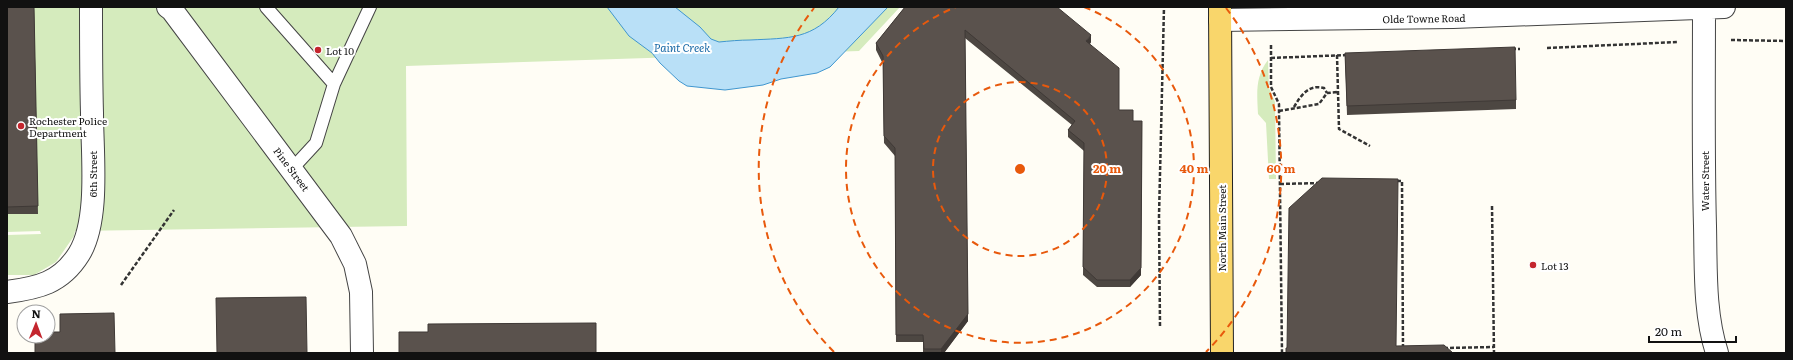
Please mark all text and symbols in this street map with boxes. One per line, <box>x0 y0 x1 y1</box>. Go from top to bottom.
street label: Olde Towne Road <box>1382 10 1466 26</box>
water label: Paint Creek <box>654 39 710 55</box>
place label: Lot 10 <box>326 43 354 58</box>
marker: Lot 10 <box>313 45 323 55</box>
place label: Rochester Police Department <box>29 113 107 140</box>
marker: Rochester Police Department <box>16 121 26 131</box>
street label: Pine Street <box>270 144 314 194</box>
street label: 6th Street <box>85 151 100 197</box>
street label: Water Street <box>1697 151 1712 211</box>
text: 20 m <box>1093 159 1121 177</box>
text: 40 m <box>1180 159 1209 177</box>
text: 60 m <box>1267 159 1295 177</box>
centre of rings <box>1013 162 1027 176</box>
street label: North Main Street <box>1214 185 1229 271</box>
place label: Lot 13 <box>1541 258 1569 273</box>
marker: Lot 13 <box>1528 260 1538 270</box>
north arrow <box>16 304 56 344</box>
text: N <box>31 305 41 321</box>
scale bar <box>1649 318 1736 344</box>
text: 20 m <box>1655 322 1682 340</box>

